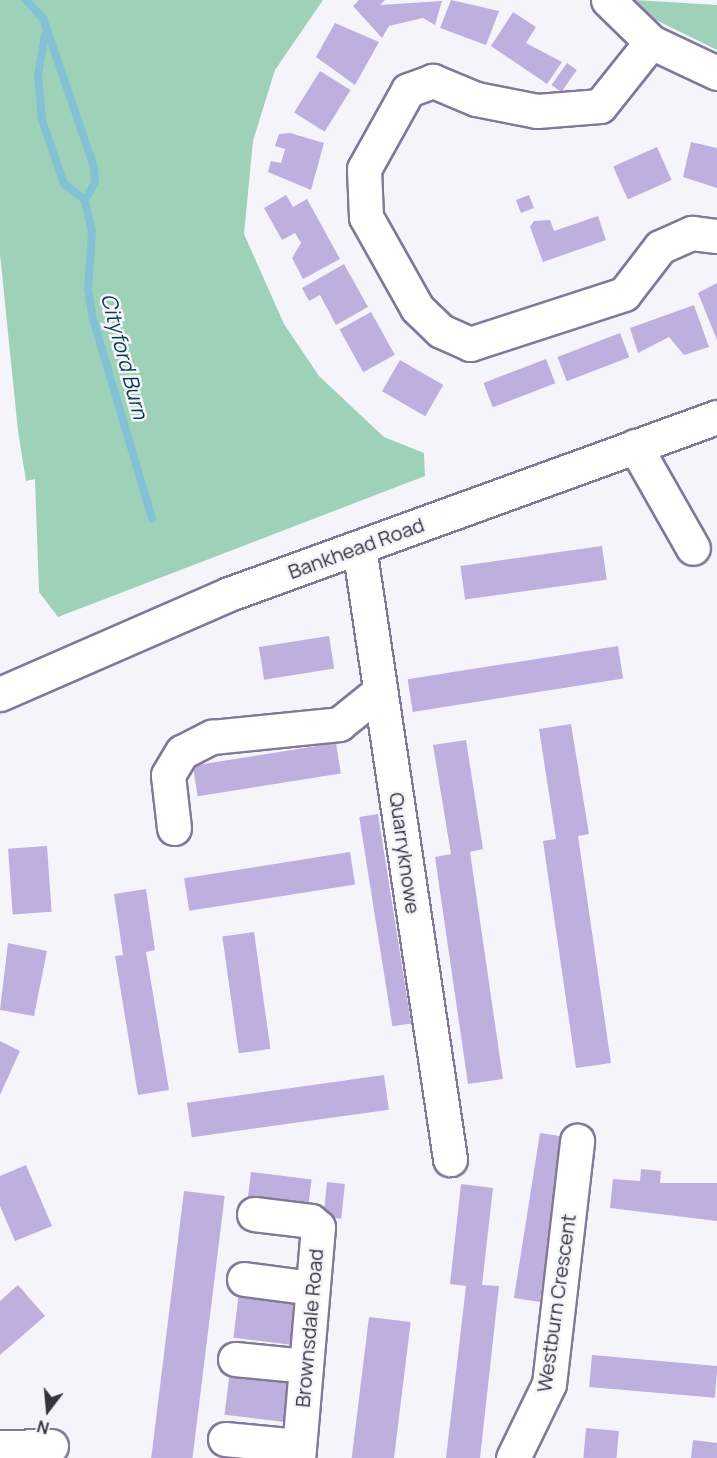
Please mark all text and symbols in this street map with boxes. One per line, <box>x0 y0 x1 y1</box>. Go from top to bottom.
water label: Cityford Burn <box>96 291 154 421</box>
street label: Bankhead Road <box>285 512 427 584</box>
street label: Quarryknowe <box>385 791 425 915</box>
street label: Westburn Crescent <box>532 1212 580 1394</box>
street label: Brownsdale Road <box>290 1248 328 1408</box>
north arrow <box>18 1380 78 1440</box>
text: N <box>34 1415 52 1439</box>

